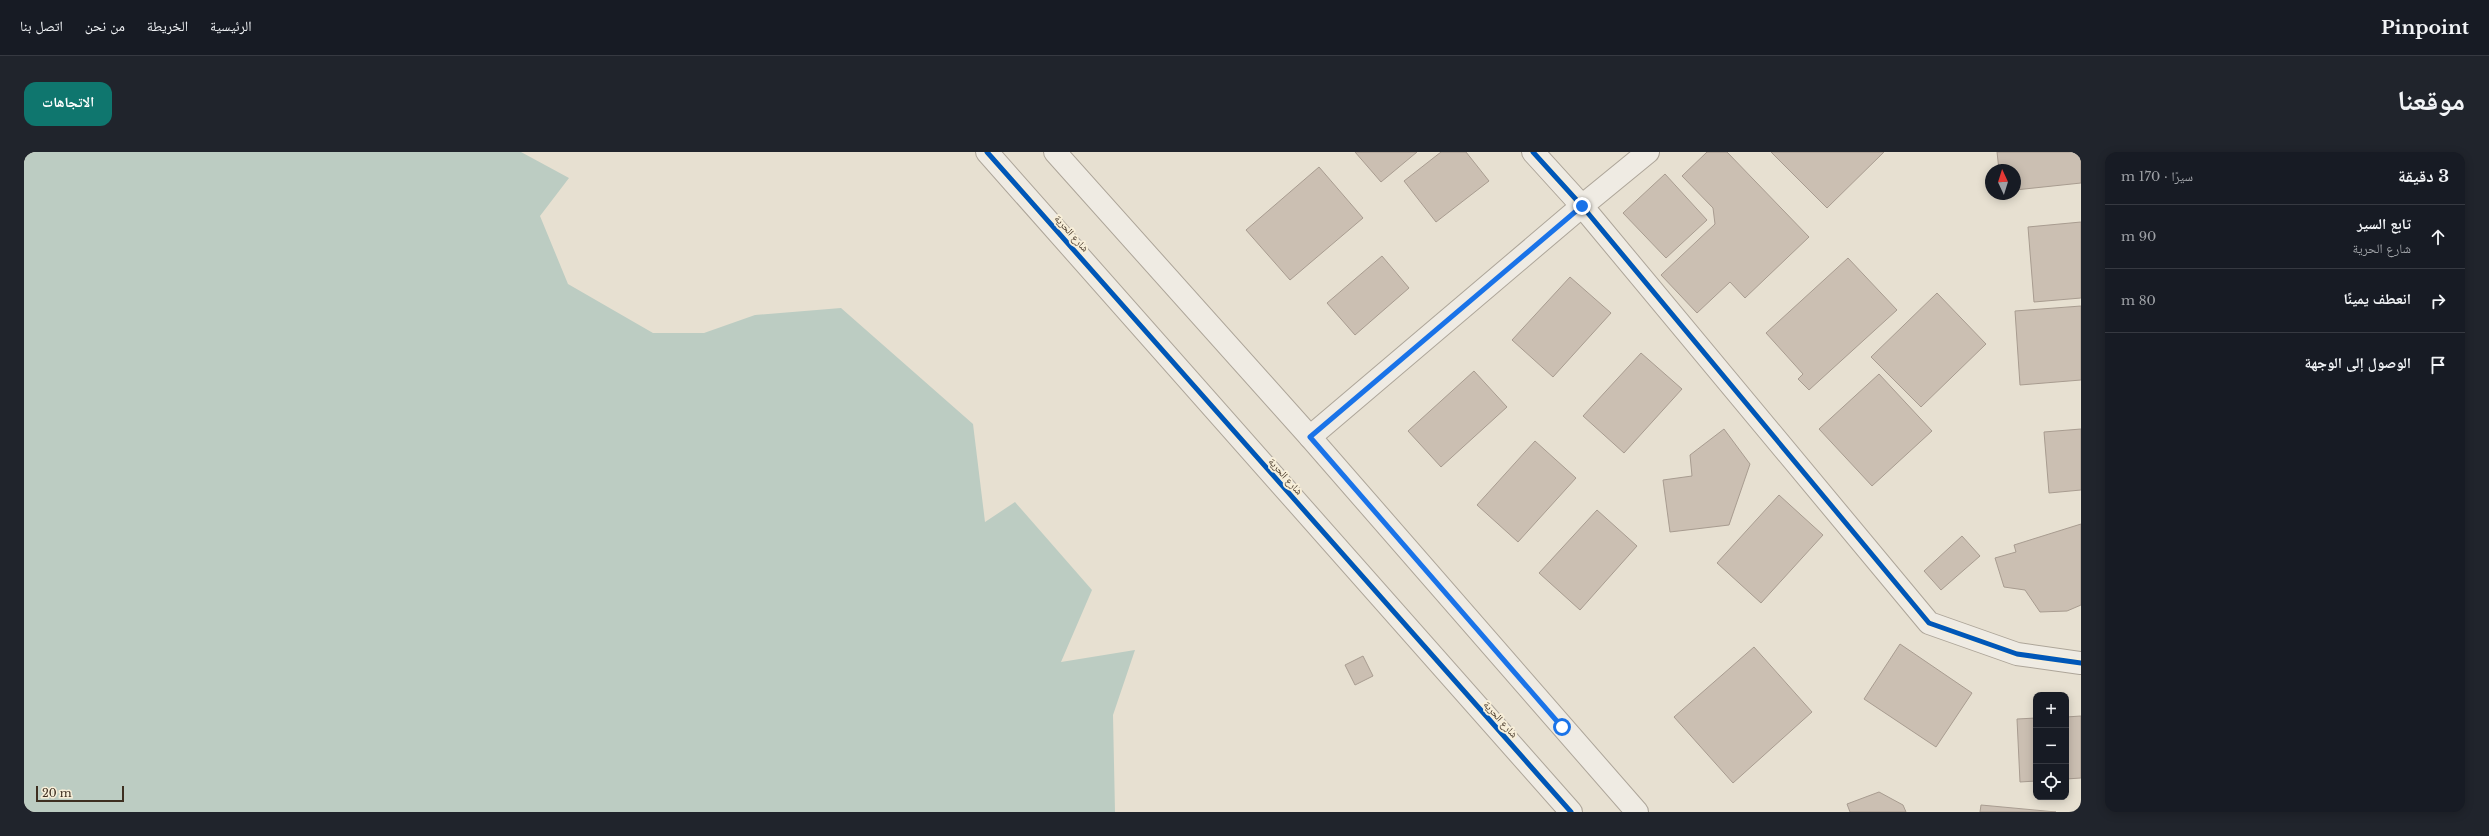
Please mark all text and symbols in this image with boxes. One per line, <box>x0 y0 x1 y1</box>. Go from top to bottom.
text: Pinpoint <box>2381 16 2469 39</box>
text: اتصل بنا <box>20 17 63 35</box>
text: من نحن <box>85 17 125 35</box>
text: الخريطة <box>147 17 188 35</box>
text: الرئيسية <box>210 17 252 35</box>
button: الاتجاهات <box>24 82 112 126</box>
text: موقعنا <box>2397 83 2465 118</box>
north arrow <box>1985 164 2021 200</box>
text: 3 دقيقة <box>2398 166 2449 187</box>
text: سيرًا · 170 m <box>2121 168 2193 185</box>
route end <box>1573 197 1591 215</box>
street label: شارع الحرية <box>1052 212 1092 255</box>
text: تابع السير <box>2357 214 2411 233</box>
icon: ahead <box>2427 226 2449 248</box>
text: 90 m <box>2121 228 2156 245</box>
text: شارع الحرية <box>2352 240 2411 257</box>
text: انعطف يمينًا <box>2343 289 2411 308</box>
icon: right <box>2427 290 2449 312</box>
text: 80 m <box>2121 292 2156 309</box>
text: الوصول إلى الوجهة <box>2304 353 2411 372</box>
icon: arrive <box>2427 354 2449 376</box>
street label: شارع الحرية <box>1266 455 1306 498</box>
map controls <box>2033 692 2069 800</box>
button: + <box>2033 692 2069 728</box>
street label: شارع الحرية <box>1481 698 1521 741</box>
route start <box>1553 718 1571 736</box>
button: − <box>2033 728 2069 764</box>
button: locate <box>2033 764 2069 800</box>
scale bar <box>36 784 124 803</box>
text: 20 m <box>42 786 72 800</box>

